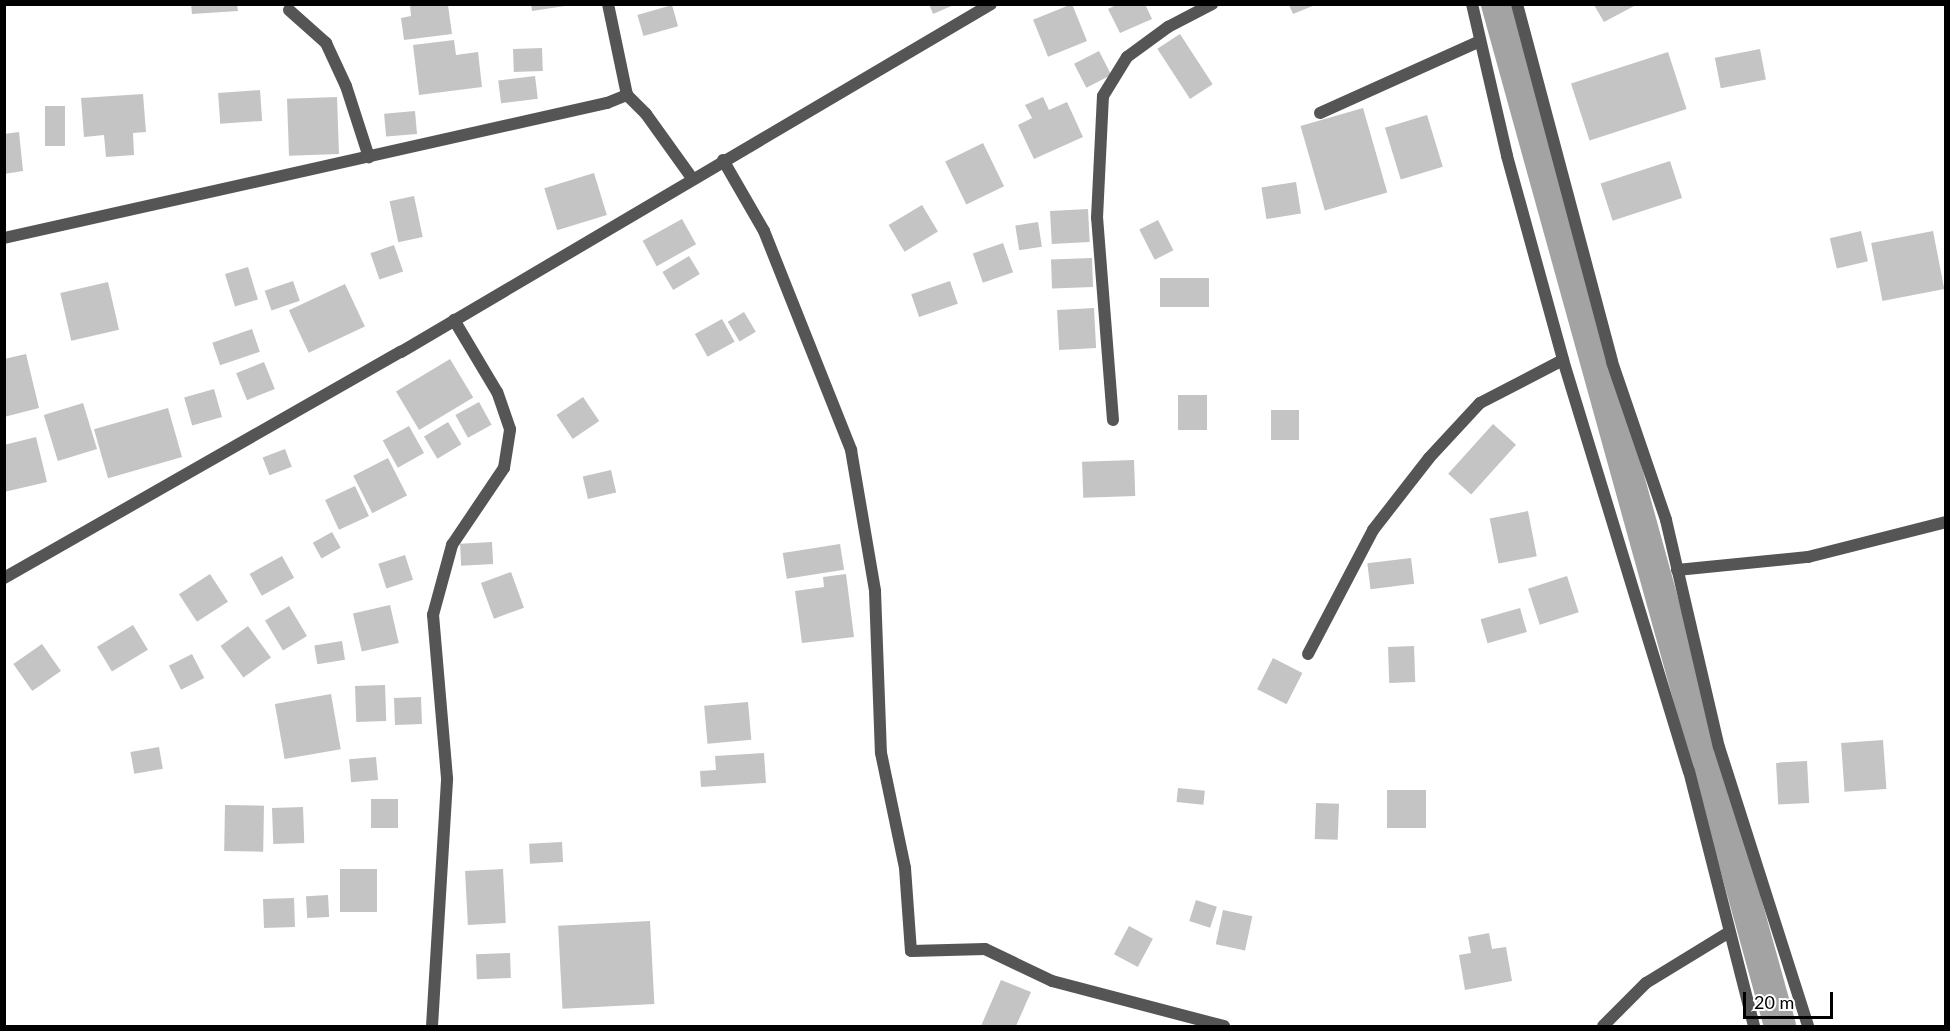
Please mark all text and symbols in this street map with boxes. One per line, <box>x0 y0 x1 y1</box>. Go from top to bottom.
scale bar <box>1746 980 1836 1018</box>
text: 20 m <box>1754 991 1794 1013</box>

